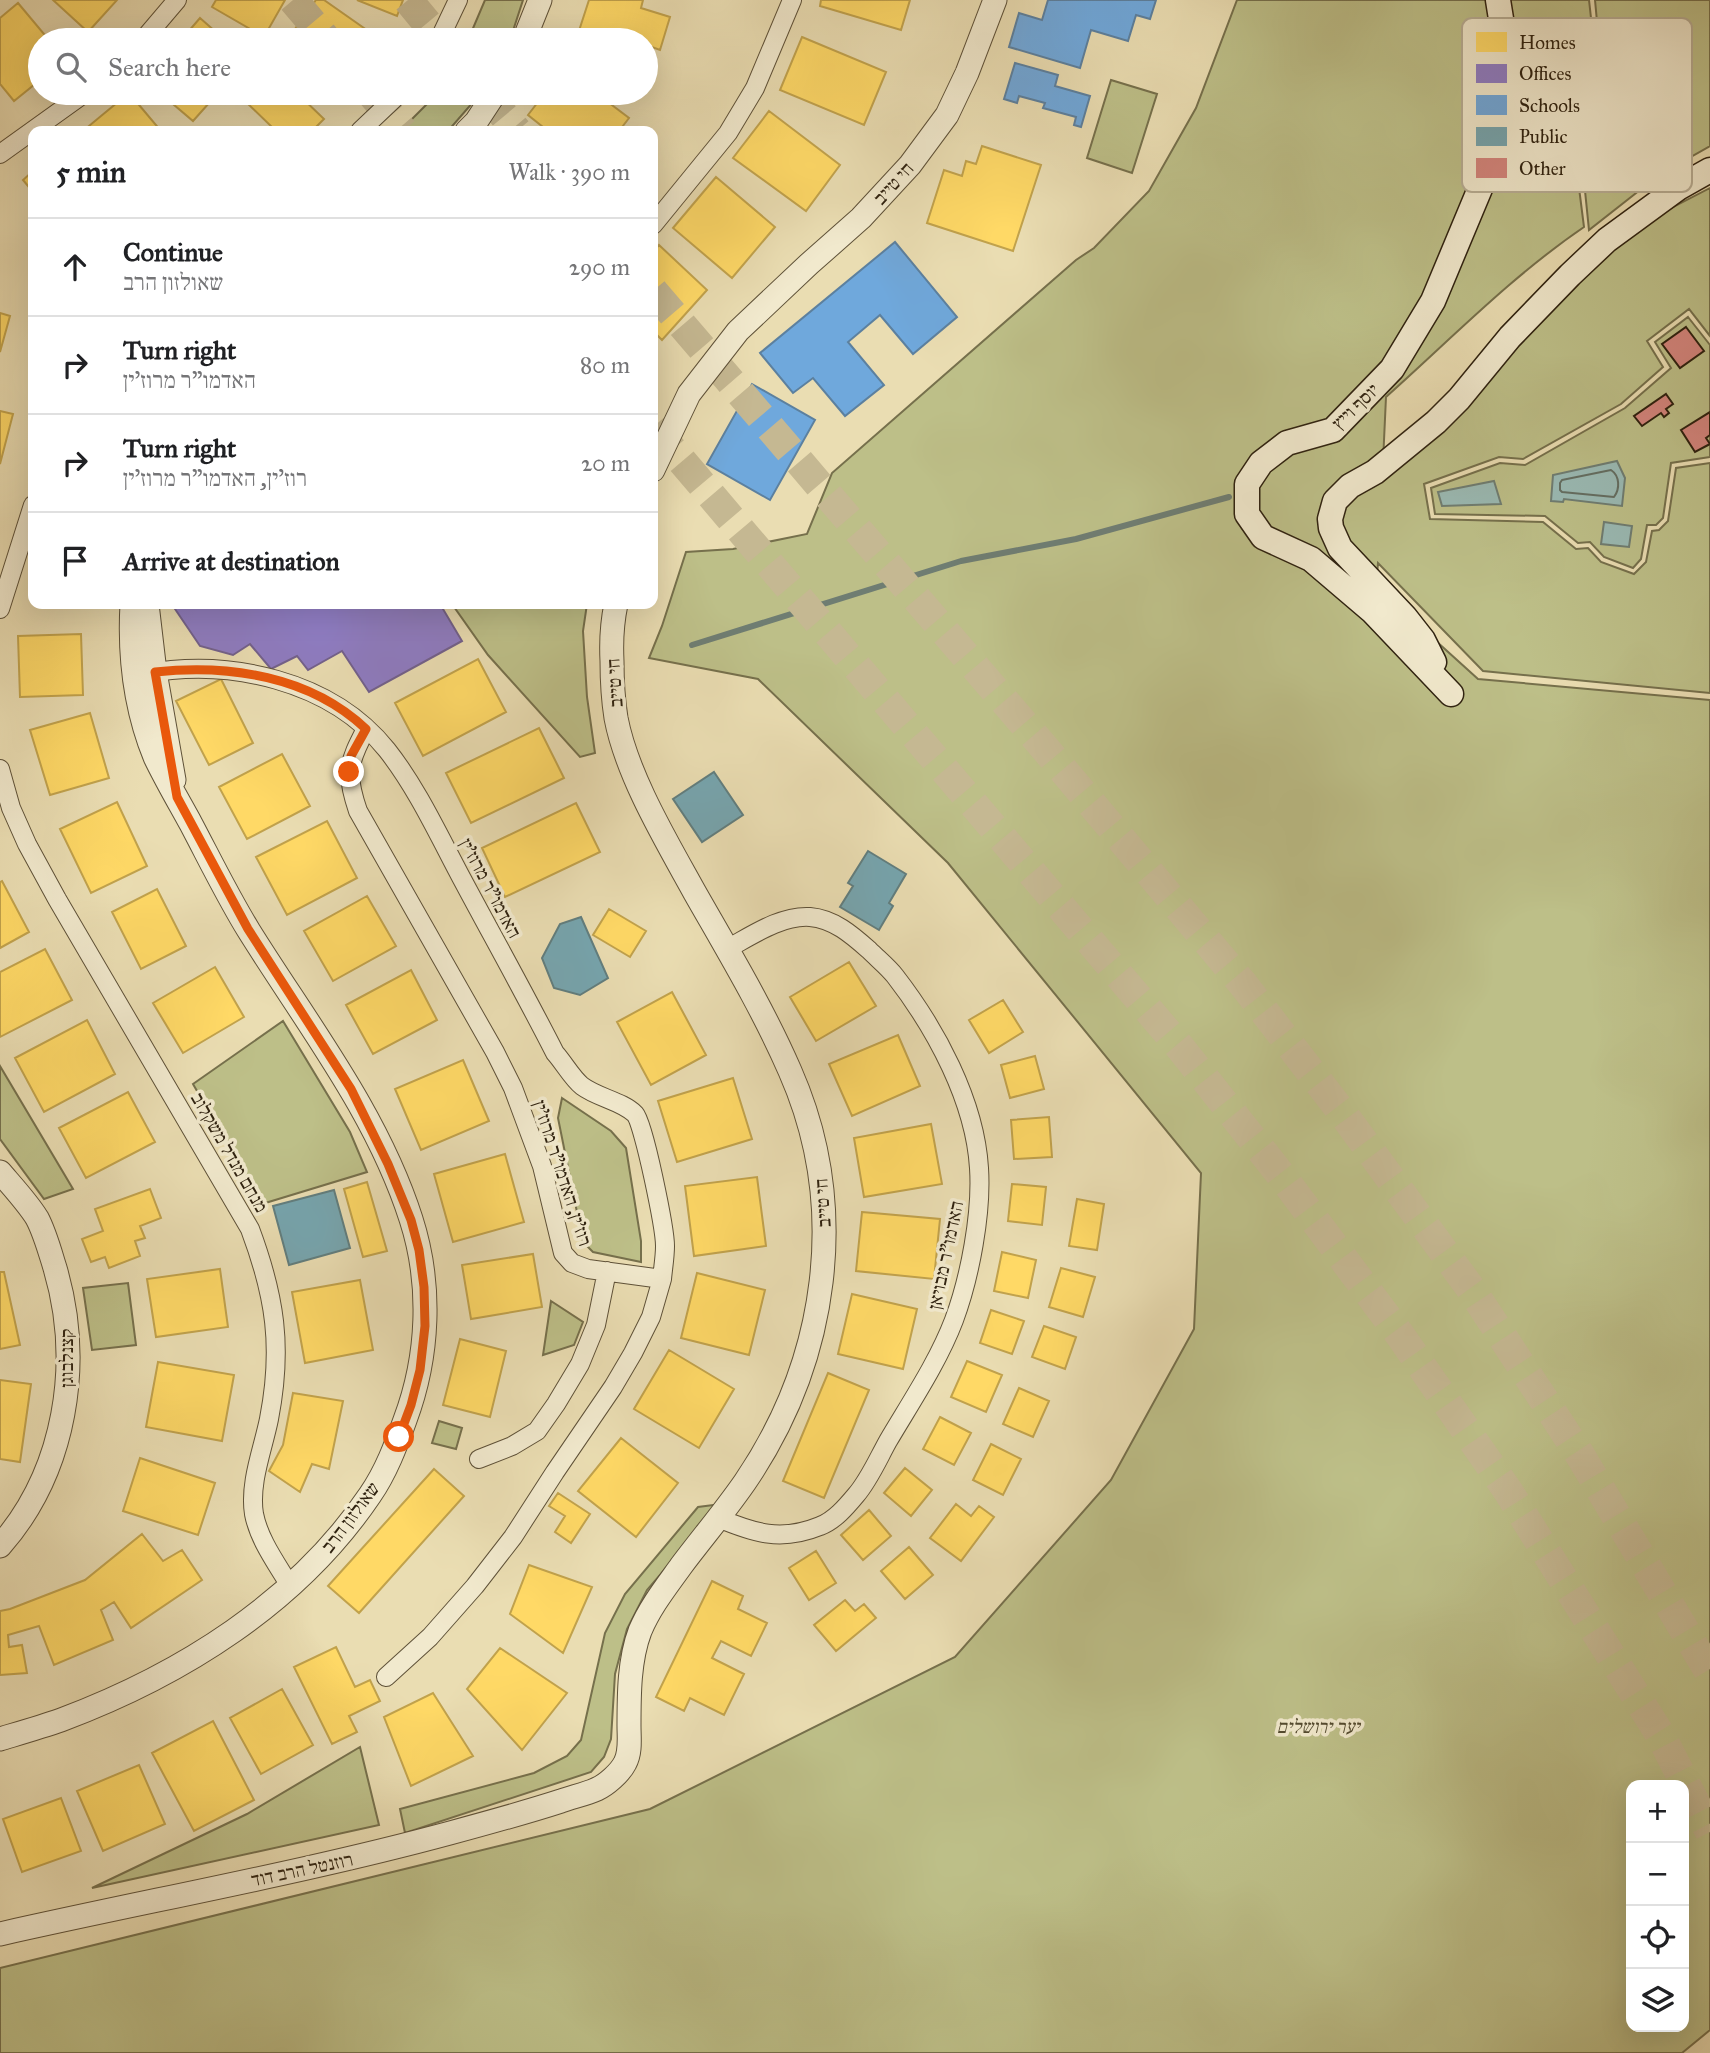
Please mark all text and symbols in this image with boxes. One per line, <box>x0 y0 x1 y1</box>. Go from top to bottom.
legend <box>1462 18 1692 192</box>
search box <box>28 28 658 105</box>
text: Homes <box>1519 31 1576 54</box>
icon: search <box>52 48 90 86</box>
text: Search here <box>108 51 231 83</box>
text: Offices <box>1519 62 1571 85</box>
text: Schools <box>1519 94 1580 117</box>
text: Public <box>1519 125 1567 148</box>
text: 5 min <box>56 154 126 190</box>
street label: חי טייב <box>868 157 918 209</box>
text: Other <box>1519 157 1567 180</box>
text: Walk · 390 m <box>509 158 630 186</box>
text: Continue <box>123 236 223 268</box>
icon: ahead <box>56 248 94 286</box>
text: 290 m <box>569 253 630 281</box>
text: שאולזון הרב <box>123 268 223 296</box>
text: Turn right <box>123 334 236 366</box>
icon: right <box>56 346 94 384</box>
text: 80 m <box>580 351 630 379</box>
text: האדמו"ר מרוז'ין <box>123 366 256 394</box>
street label: יוסף וייץ <box>1327 378 1384 434</box>
text: Turn right <box>123 432 236 464</box>
icon: right <box>56 444 94 482</box>
text: 20 m <box>581 449 630 477</box>
text: רוז'ין, האדמו"ר מרוז'ין <box>123 464 307 492</box>
icon: arrive <box>56 542 94 580</box>
text: Arrive at destination <box>123 545 340 577</box>
street label: חי טייב <box>601 658 628 708</box>
route end <box>333 756 364 787</box>
street label: האדמו"ר מרוז'ין <box>455 834 526 942</box>
street label: מנחם מנדל משקלוב <box>186 1088 273 1216</box>
street label: רוז'ין, האדמו"ר מרוז'ין <box>528 1097 597 1249</box>
street label: חי טייב <box>809 1178 836 1228</box>
street label: האדמו"ר מבויאן <box>923 1199 968 1311</box>
street label: קצנלבוגן <box>55 1328 78 1388</box>
route start <box>383 1421 414 1452</box>
street label: שאולזון הרב <box>316 1477 385 1557</box>
park label: יער ירושלים <box>1277 1715 1361 1738</box>
map controls <box>1626 1780 1689 2032</box>
button: + <box>1626 1780 1689 1843</box>
button: − <box>1626 1843 1689 1906</box>
street label: רוזנטל הרב דוד <box>249 1847 355 1892</box>
button: locate <box>1626 1906 1689 1969</box>
button: layers <box>1626 1969 1689 2032</box>

